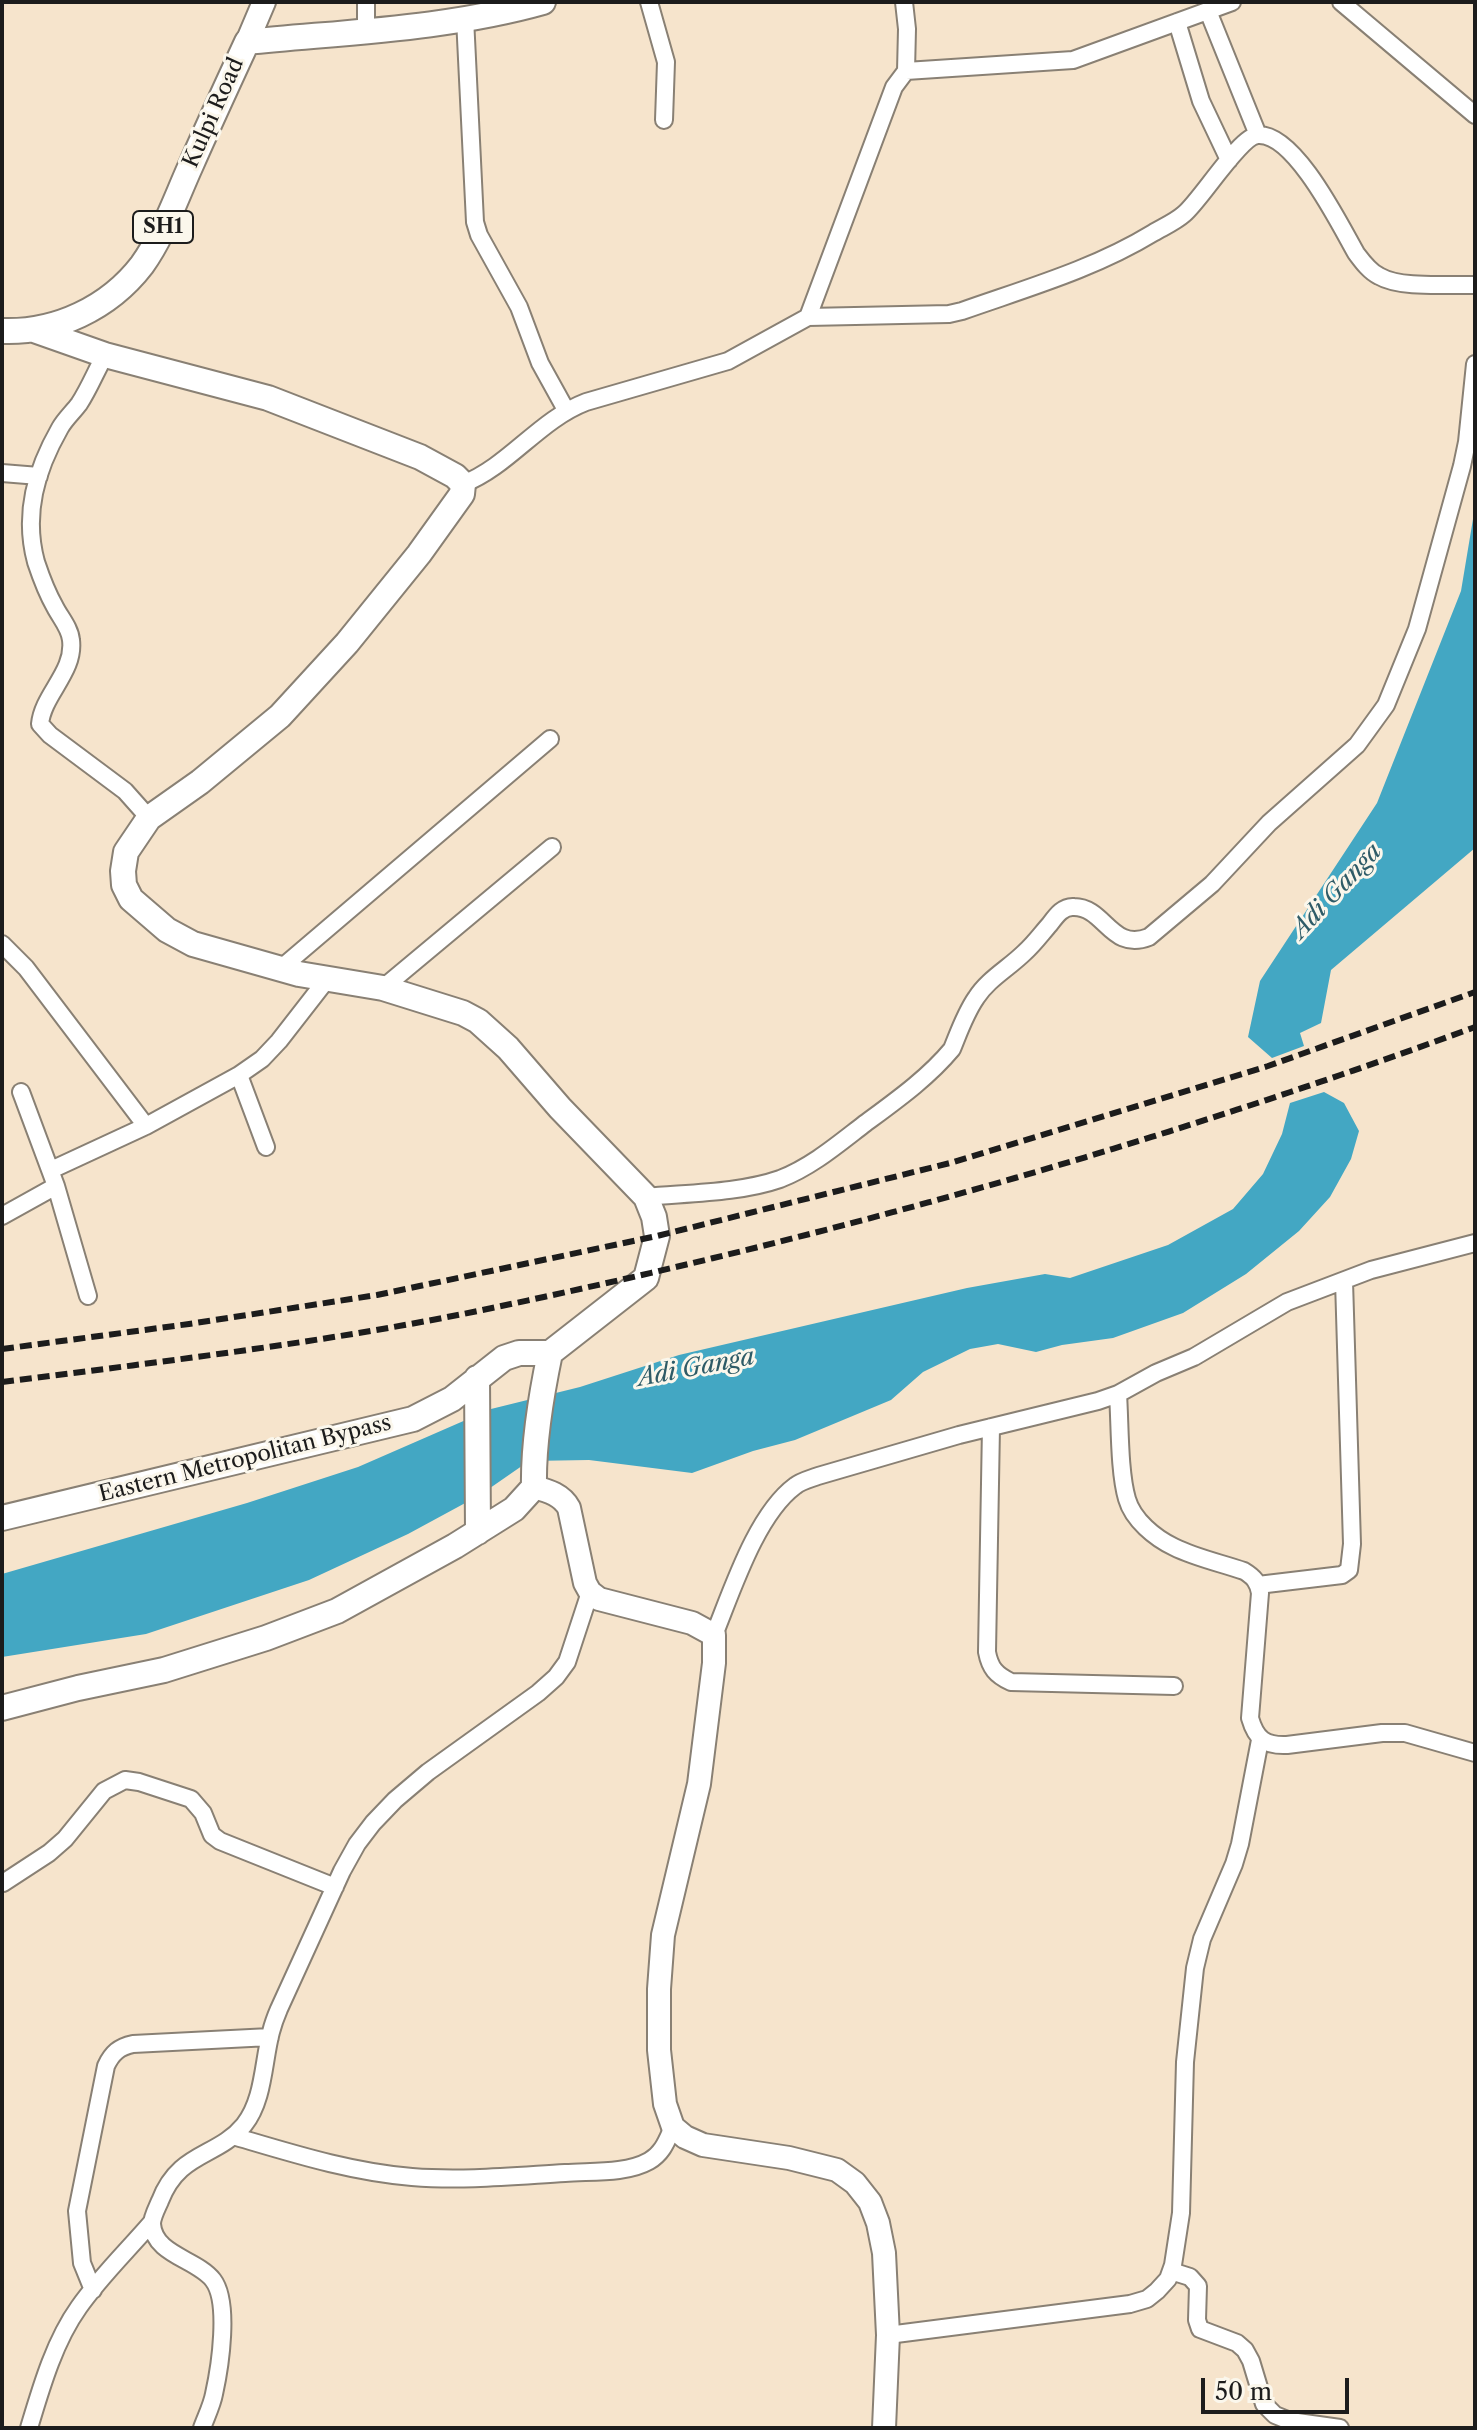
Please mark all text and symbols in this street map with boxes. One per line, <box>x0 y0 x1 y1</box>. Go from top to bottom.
street label: Kulpi Road <box>178 54 250 172</box>
road number: SH1 <box>133 211 193 243</box>
water label: Adi Ganga <box>1286 838 1388 944</box>
water label: Adi Ganga <box>635 1343 757 1393</box>
street label: Eastern Metropolitan Bypass <box>96 1410 394 1508</box>
scale bar <box>1205 2362 1353 2412</box>
text: 50 m <box>1215 2377 1272 2406</box>

